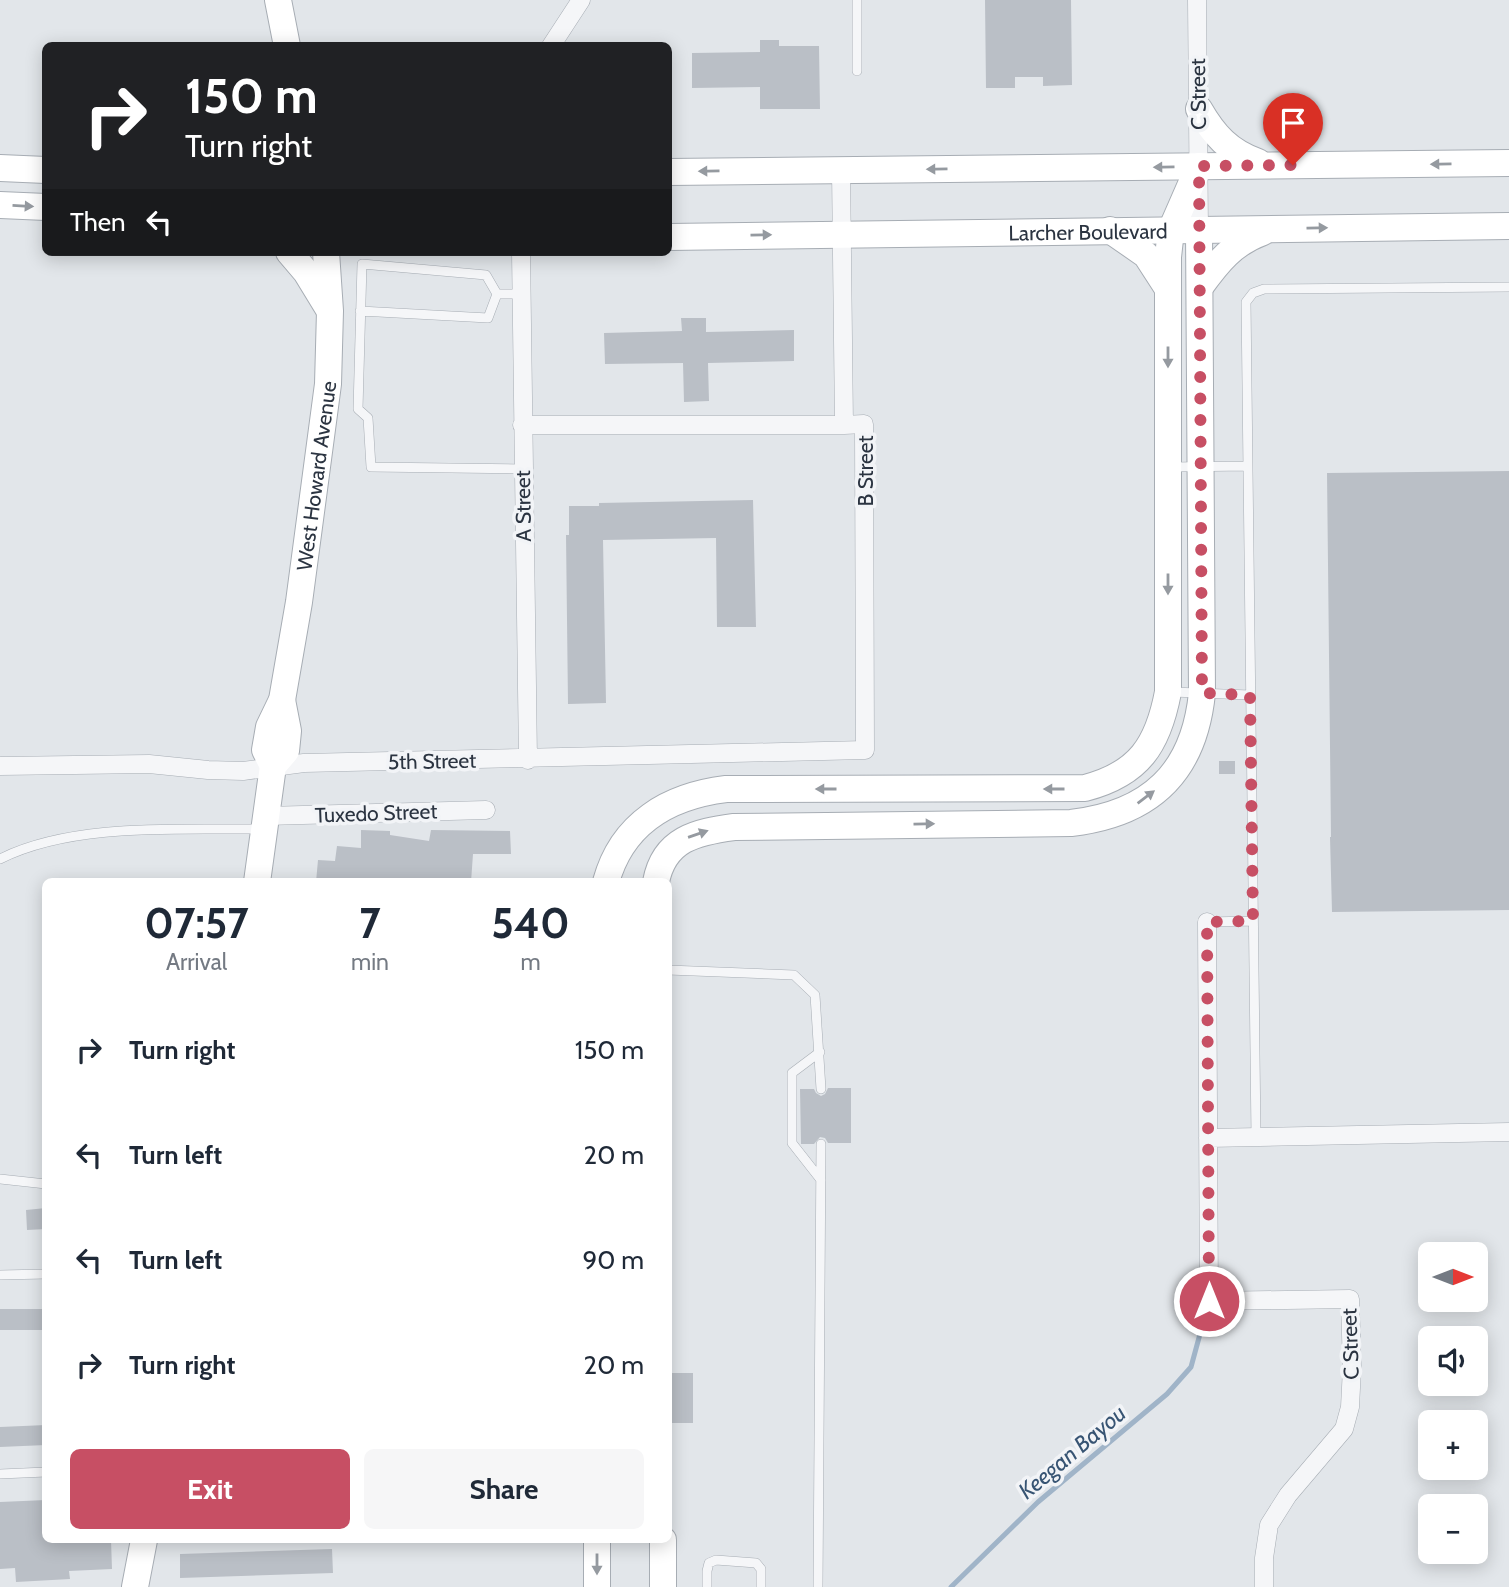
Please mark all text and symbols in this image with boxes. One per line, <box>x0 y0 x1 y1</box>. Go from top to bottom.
street label: C Street <box>1185 58 1211 130</box>
text: 150 m <box>185 66 318 125</box>
icon: right <box>70 70 161 161</box>
pin <box>1263 93 1323 165</box>
icon: arrive <box>1274 104 1312 142</box>
text: Turn right <box>185 126 312 165</box>
one-way arrow <box>1430 158 1452 170</box>
one-way arrow <box>1153 161 1175 172</box>
one-way arrow <box>926 163 948 175</box>
one-way arrow <box>698 165 720 177</box>
one-way arrow <box>12 200 34 211</box>
icon: left <box>140 203 178 241</box>
text: Then <box>70 206 126 238</box>
street label: Larcher Boulevard <box>1008 218 1168 245</box>
one-way arrow <box>1306 222 1328 234</box>
one-way arrow <box>750 229 772 241</box>
one-way arrow <box>1162 346 1174 368</box>
street label: West Howard Avenue <box>291 379 341 572</box>
street label: B Street <box>853 435 878 507</box>
street label: A Street <box>510 470 536 542</box>
one-way arrow <box>1162 574 1174 596</box>
street label: 5th Street <box>388 748 476 774</box>
one-way arrow <box>815 783 837 795</box>
one-way arrow <box>1042 783 1064 795</box>
one-way arrow <box>1137 790 1155 804</box>
street label: Tuxedo Street <box>314 798 438 828</box>
one-way arrow <box>914 819 936 830</box>
one-way arrow <box>688 828 709 839</box>
text: 07:57 <box>144 897 249 949</box>
text: 7 <box>359 897 381 949</box>
text: 540 <box>491 897 570 949</box>
text: Arrival <box>166 948 227 976</box>
text: min <box>351 948 389 976</box>
text: m <box>520 948 541 976</box>
icon: right <box>70 1031 108 1069</box>
text: Turn right <box>129 1034 235 1066</box>
text: 150 m <box>575 1034 644 1066</box>
icon: left <box>70 1136 108 1174</box>
text: Turn left <box>129 1139 222 1171</box>
text: 20 m <box>584 1139 644 1171</box>
icon: left <box>70 1241 108 1279</box>
north arrow <box>1418 1242 1488 1312</box>
map controls <box>1418 1242 1488 1564</box>
text: Turn left <box>129 1244 222 1276</box>
text: 90 m <box>582 1244 644 1276</box>
position arrow <box>1172 1264 1246 1338</box>
street label: C Street <box>1336 1308 1364 1380</box>
button: sound <box>1418 1326 1488 1396</box>
icon: right <box>70 1346 108 1384</box>
text: Turn right <box>129 1349 235 1381</box>
text: 20 m <box>584 1349 644 1381</box>
water label: Keegan Bayou <box>1013 1399 1131 1505</box>
button: + <box>1418 1410 1488 1480</box>
button: Exit <box>70 1449 350 1529</box>
button: Share <box>364 1449 644 1529</box>
button: − <box>1418 1494 1488 1564</box>
one-way arrow <box>591 1553 603 1575</box>

